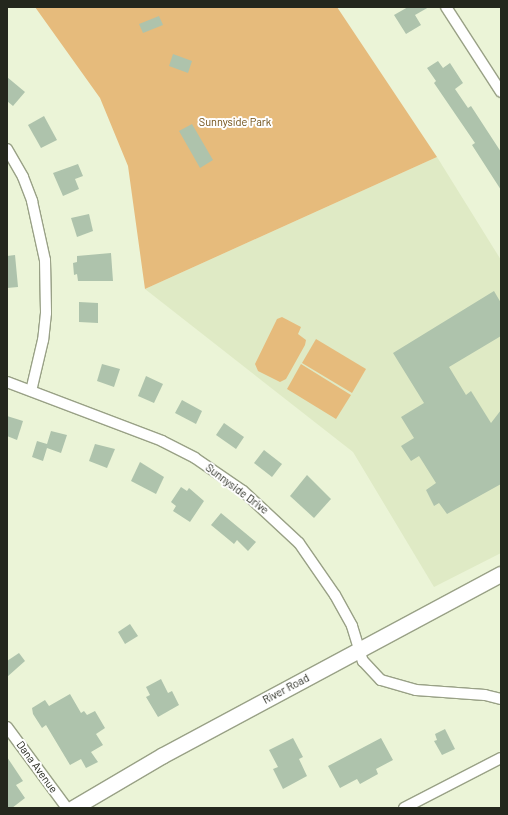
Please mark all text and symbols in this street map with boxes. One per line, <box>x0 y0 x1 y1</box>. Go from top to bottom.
park label: Sunnyside Park <box>199 115 271 129</box>
street label: Sunnyside Drive <box>203 461 271 517</box>
street label: River Road <box>260 671 312 707</box>
street label: Dana Avenue <box>14 738 60 796</box>

